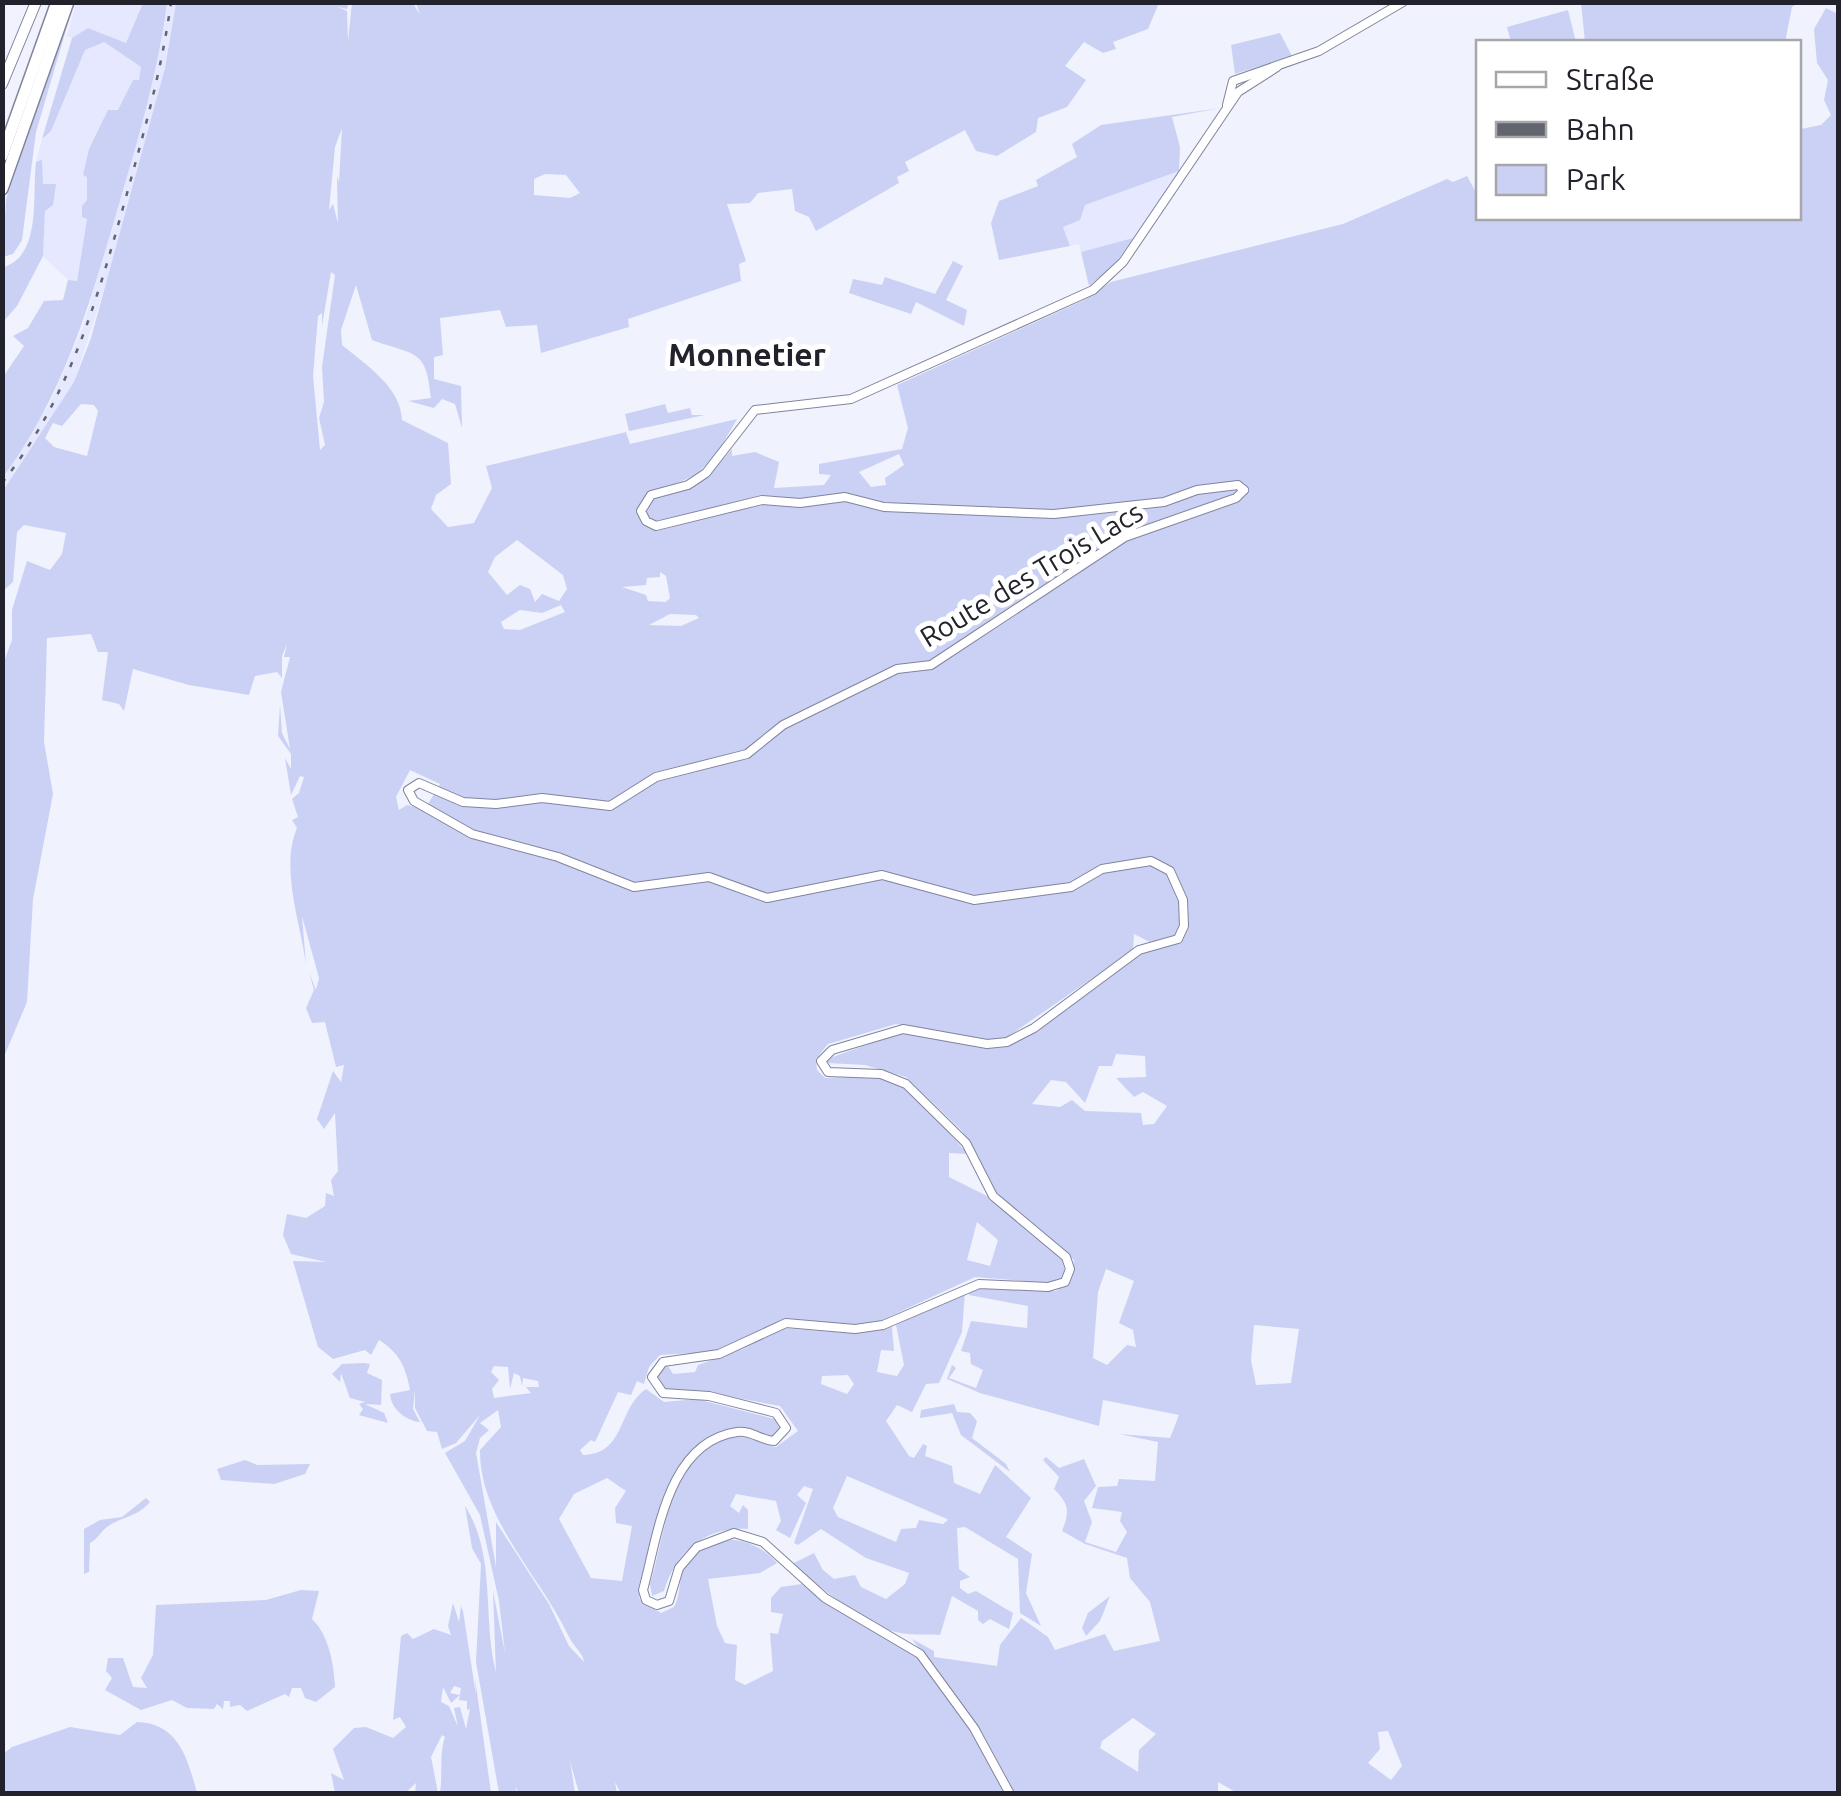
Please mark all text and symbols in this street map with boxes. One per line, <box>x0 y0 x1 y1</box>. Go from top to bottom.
legend <box>1476 40 1801 220</box>
text: Straße <box>1566 62 1655 96</box>
text: Bahn <box>1566 112 1635 146</box>
text: Park <box>1566 162 1626 196</box>
district label: Monnetier <box>668 336 826 372</box>
street label: Route des Trois Lacs <box>914 495 1148 653</box>

